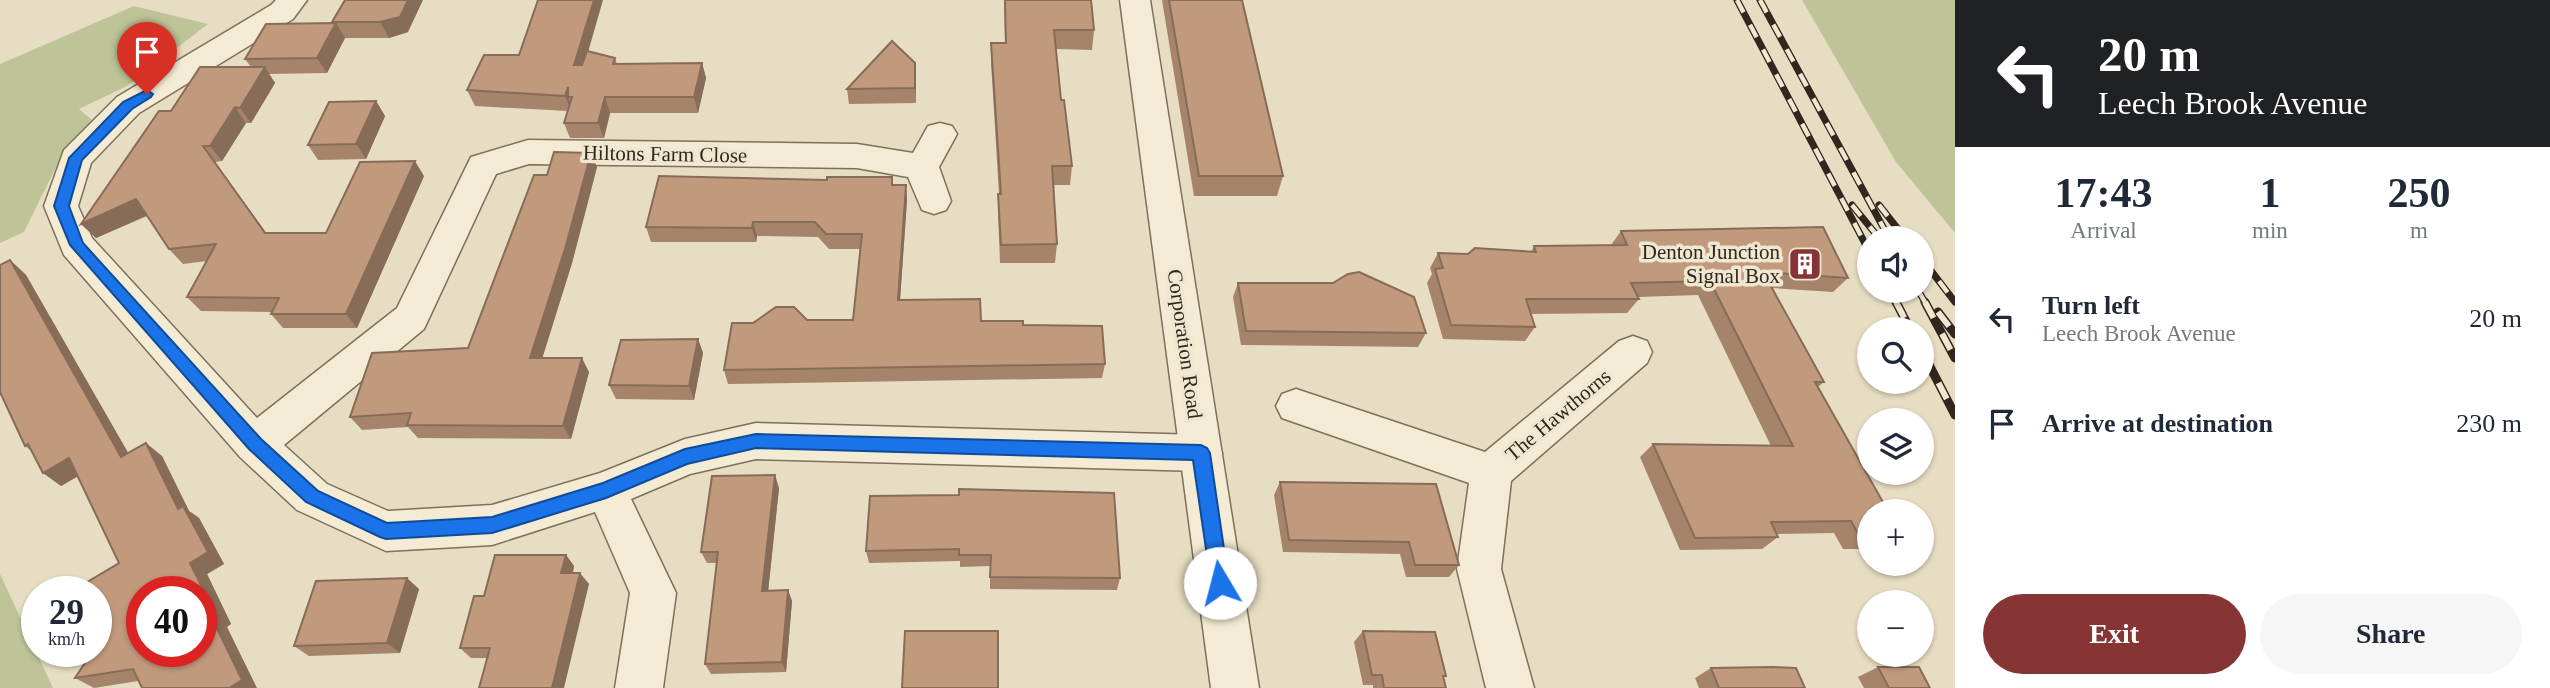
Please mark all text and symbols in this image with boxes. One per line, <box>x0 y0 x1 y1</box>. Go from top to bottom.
pin <box>117 22 177 94</box>
text: 20 m <box>2098 27 2200 82</box>
icon: left <box>1983 28 2074 119</box>
icon: arrive <box>128 33 166 71</box>
text: Leech Brook Avenue <box>2098 85 2368 121</box>
street label: Hiltons Farm Close <box>583 141 747 167</box>
text: 17:43 <box>2055 170 2153 216</box>
text: 1 <box>2259 170 2280 216</box>
text: 250 <box>2387 170 2450 216</box>
text: Arrival <box>2070 218 2137 243</box>
text: min <box>2252 218 2288 243</box>
text: m <box>2410 218 2428 243</box>
map controls <box>1857 226 1934 667</box>
button: sound <box>1857 226 1934 303</box>
place label: Denton Junction Signal Box <box>1642 240 1780 288</box>
building icon: Denton Junction Signal Box <box>1786 245 1824 283</box>
street label: Corporation Road <box>1163 268 1207 421</box>
text: Turn left <box>2042 291 2140 320</box>
icon: left <box>1983 300 2021 338</box>
text: 20 m <box>2469 304 2522 333</box>
button: search <box>1857 317 1934 394</box>
text: Leech Brook Avenue <box>2042 321 2236 346</box>
street label: The Hawthorns <box>1500 364 1616 466</box>
icon: arrive <box>1983 405 2021 443</box>
button: layers <box>1857 408 1934 485</box>
text: Arrive at destination <box>2042 409 2273 438</box>
text: 230 m <box>2456 409 2522 438</box>
button: + <box>1857 499 1934 576</box>
position arrow <box>1183 546 1257 620</box>
speed limit sign: 40 <box>126 576 217 667</box>
button: − <box>1857 590 1934 667</box>
text: 29 <box>49 593 84 632</box>
button: Exit <box>1983 594 2246 674</box>
button: Share <box>2260 594 2522 674</box>
text: km/h <box>48 629 85 649</box>

